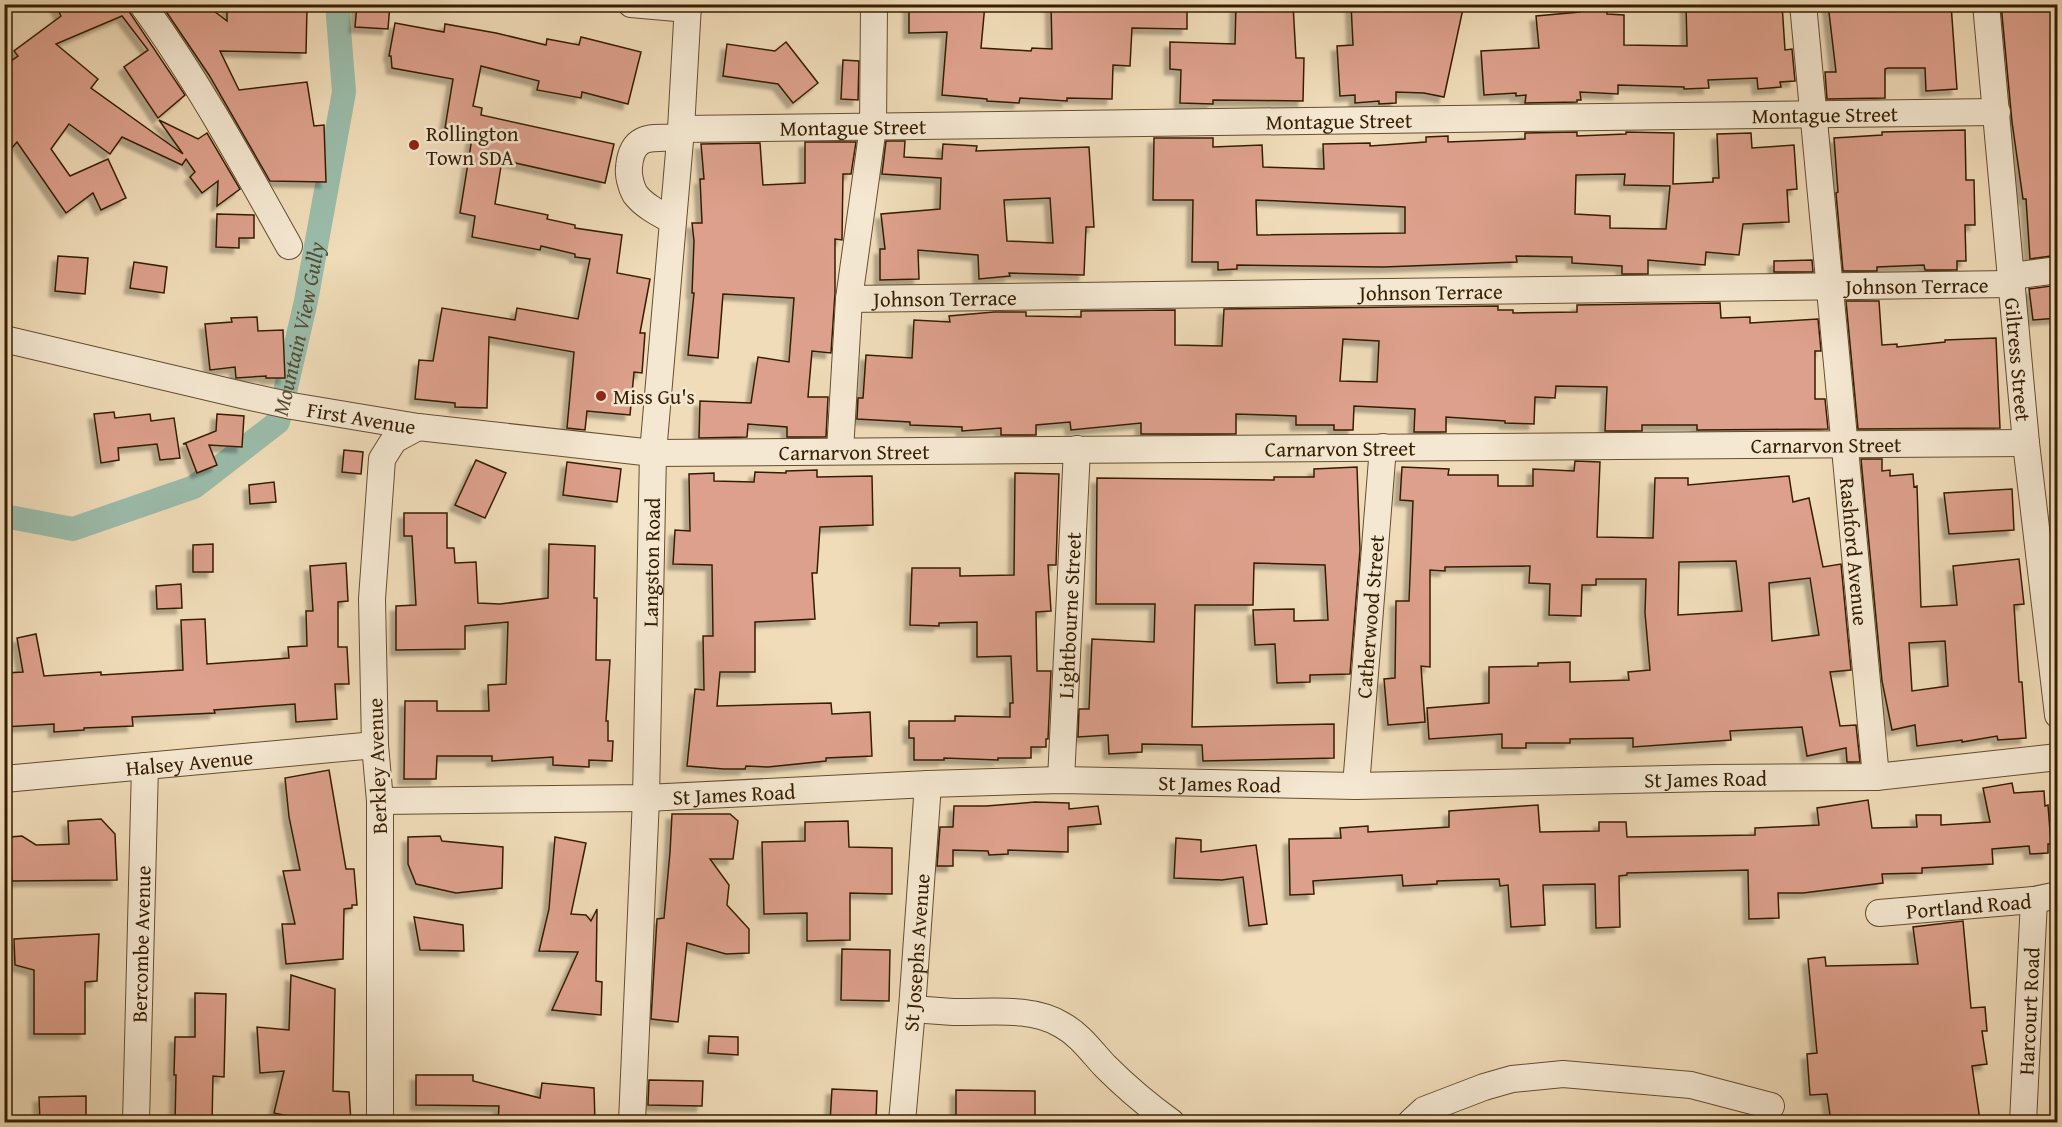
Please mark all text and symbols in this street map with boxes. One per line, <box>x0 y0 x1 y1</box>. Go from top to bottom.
street label: Montague Street <box>1751 98 1899 131</box>
street label: Montague Street <box>1265 104 1413 137</box>
street label: Montague Street <box>780 110 927 143</box>
place label: Rollington Town SDA <box>426 118 519 173</box>
marker: Rollington Town SDA <box>407 138 421 152</box>
water label: Mountain View Gully <box>264 239 332 419</box>
street label: Johnson Terrace <box>1842 269 1989 302</box>
street label: Johnson Terrace <box>1356 275 1503 308</box>
street label: Johnson Terrace <box>870 281 1017 314</box>
street label: Giltress Street <box>1997 296 2040 423</box>
place label: Miss Gu's <box>613 381 695 412</box>
marker: Miss Gu's <box>594 389 608 403</box>
street label: First Avenue <box>305 393 418 442</box>
street label: Carnarvon Street <box>1751 428 1902 461</box>
street label: Carnarvon Street <box>1265 432 1416 464</box>
street label: Carnarvon Street <box>779 435 930 468</box>
street label: Rashford Avenue <box>1832 476 1877 627</box>
street label: Langston Road <box>634 497 668 627</box>
street label: Lightbourne Street <box>1049 531 1089 699</box>
street label: Catherwood Street <box>1348 533 1392 700</box>
street label: Berkley Avenue <box>359 697 395 835</box>
street label: Halsey Avenue <box>124 741 254 783</box>
street label: St James Road <box>1644 762 1768 795</box>
street label: St James Road <box>1158 766 1282 800</box>
street label: St James Road <box>672 775 797 812</box>
street label: Bercombe Avenue <box>123 865 158 1023</box>
street label: St Josephs Avenue <box>895 872 937 1033</box>
street label: Portland Road <box>1905 885 2033 926</box>
street label: Harcourt Road <box>2010 946 2047 1076</box>

